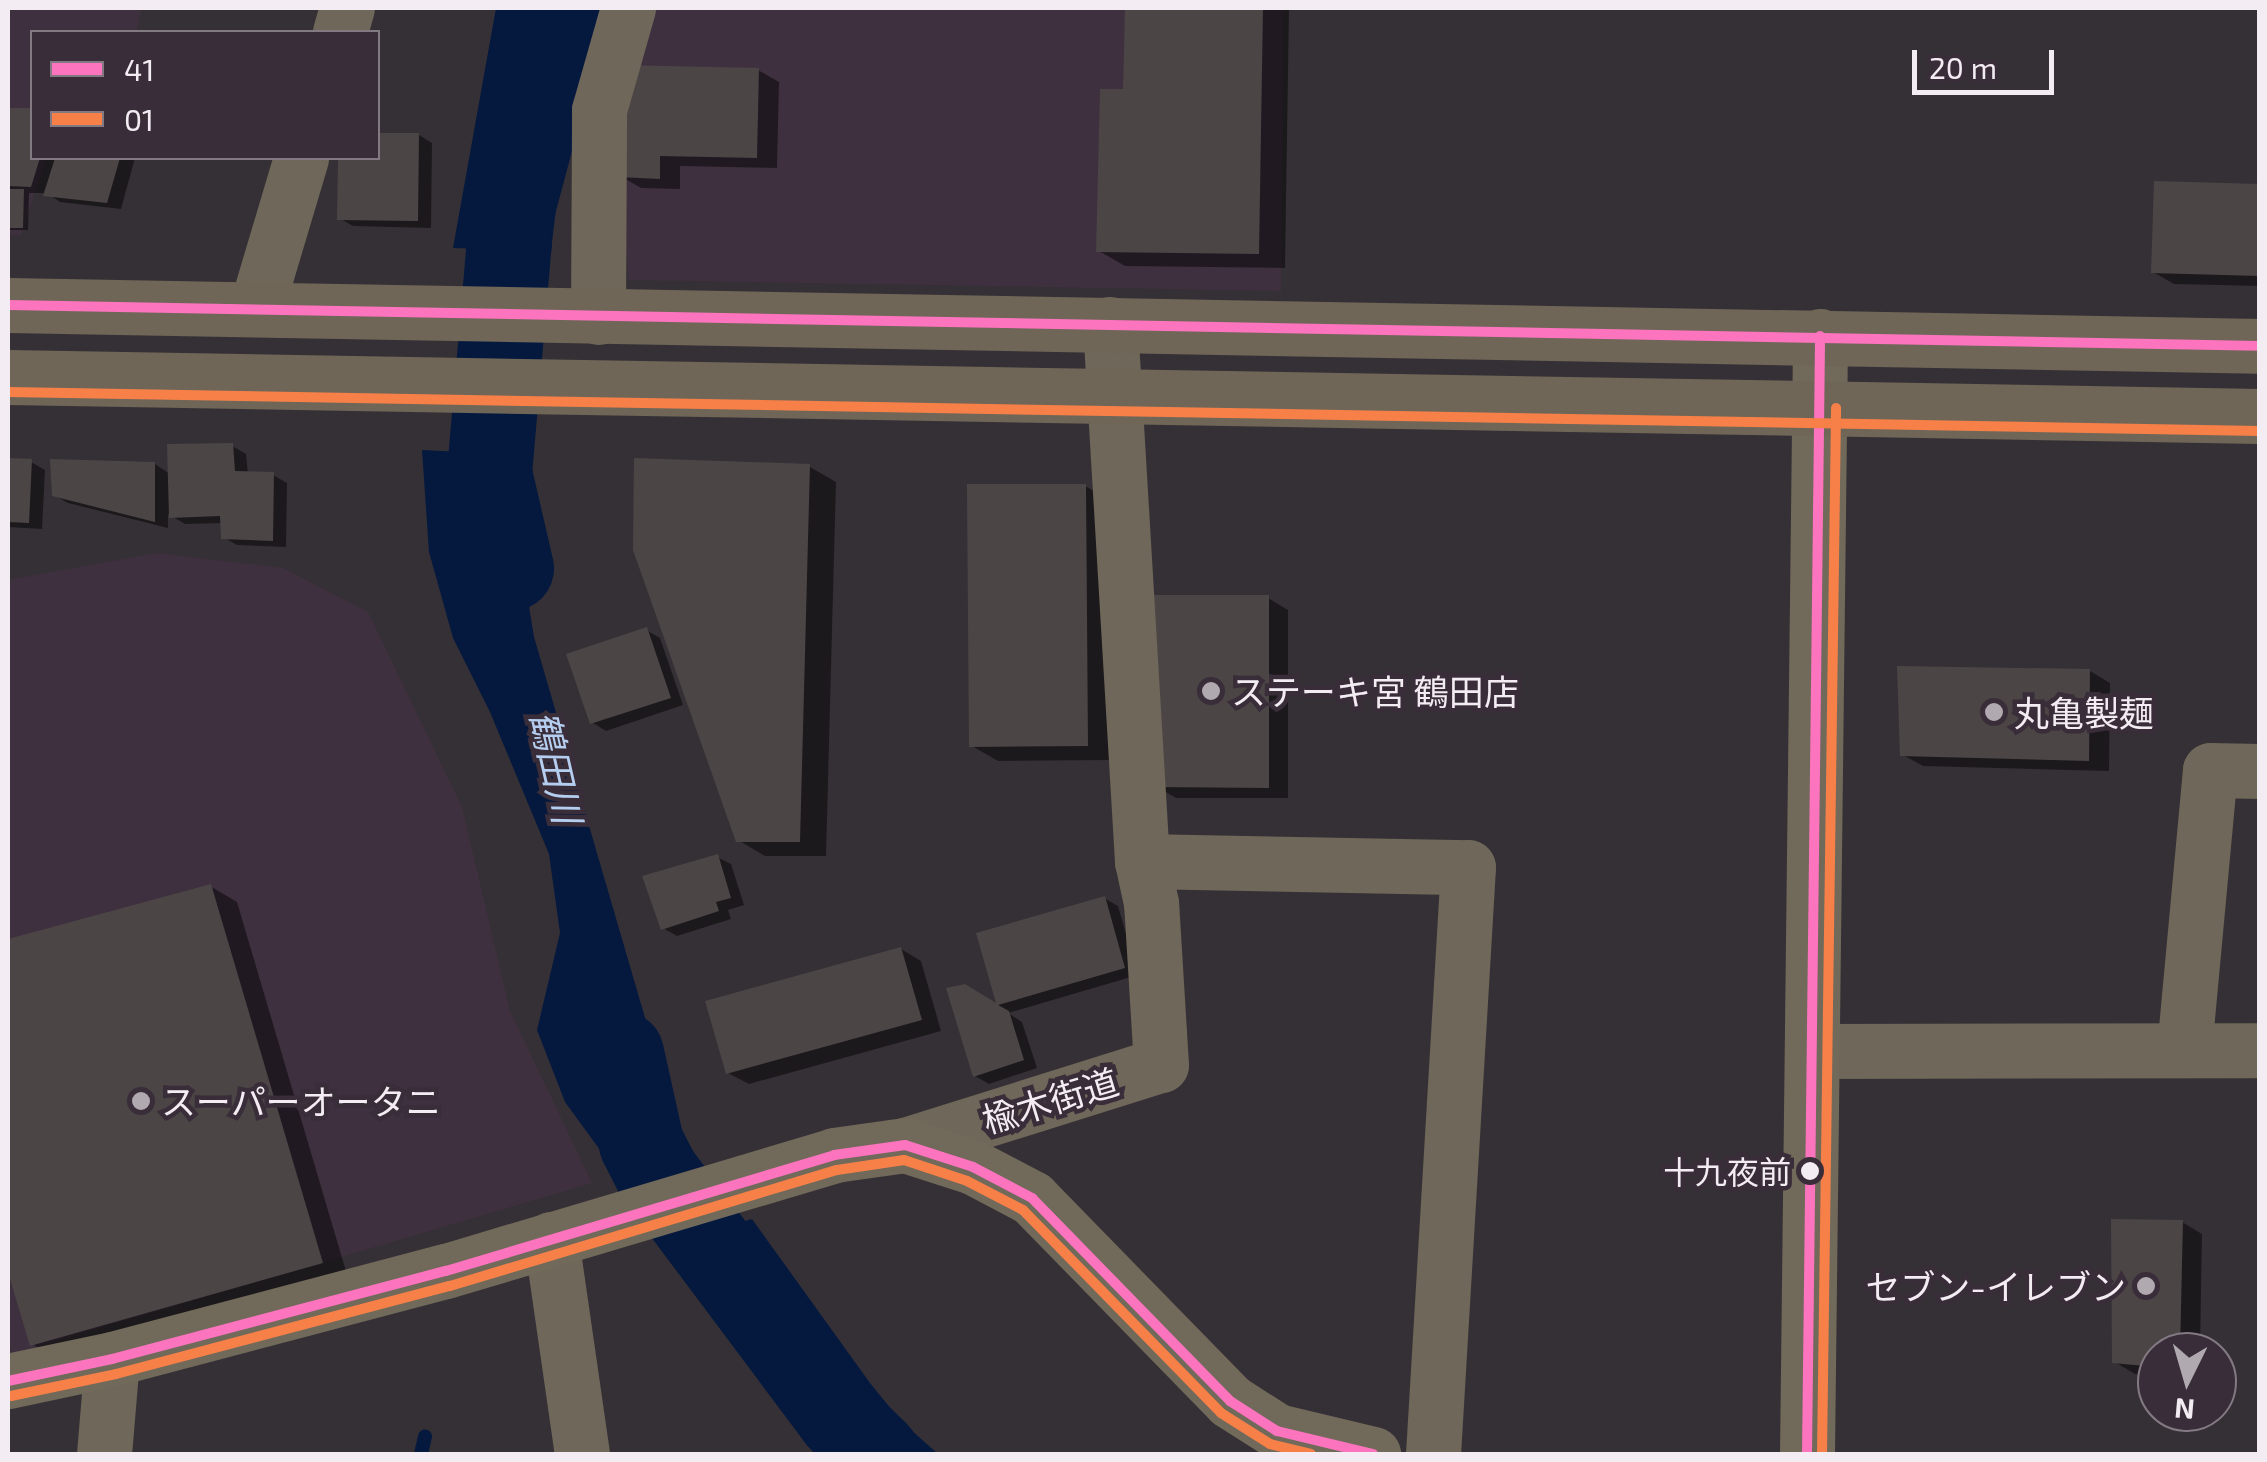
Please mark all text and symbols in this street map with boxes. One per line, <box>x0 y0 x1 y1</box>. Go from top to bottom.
legend <box>30 30 380 160</box>
scale bar <box>1917 30 2060 92</box>
text: 20 m <box>1929 49 1997 85</box>
text: 41 <box>124 51 154 87</box>
text: 01 <box>124 101 154 137</box>
place label: ステーキ宮 鶴田店 <box>1231 670 1519 712</box>
marker: ステーキ宮 鶴田店 <box>1200 680 1222 702</box>
place label: 丸亀製麺 <box>2014 691 2154 733</box>
marker: 丸亀製麺 <box>1983 701 2005 723</box>
water label: 鶴田川 <box>521 706 591 828</box>
street label: 楡木街道 <box>977 1059 1123 1141</box>
place label: スーパーオータニ <box>161 1080 441 1122</box>
marker: スーパーオータニ <box>130 1090 152 1112</box>
place label: 十九夜前 <box>1663 1152 1791 1190</box>
marker: 十九夜前 <box>1800 1161 1820 1181</box>
place label: セブン-イレブン <box>1865 1265 2126 1307</box>
marker: セブン-イレブン <box>2135 1275 2157 1297</box>
north arrow <box>2137 1332 2237 1432</box>
text: N <box>2173 1392 2196 1428</box>

